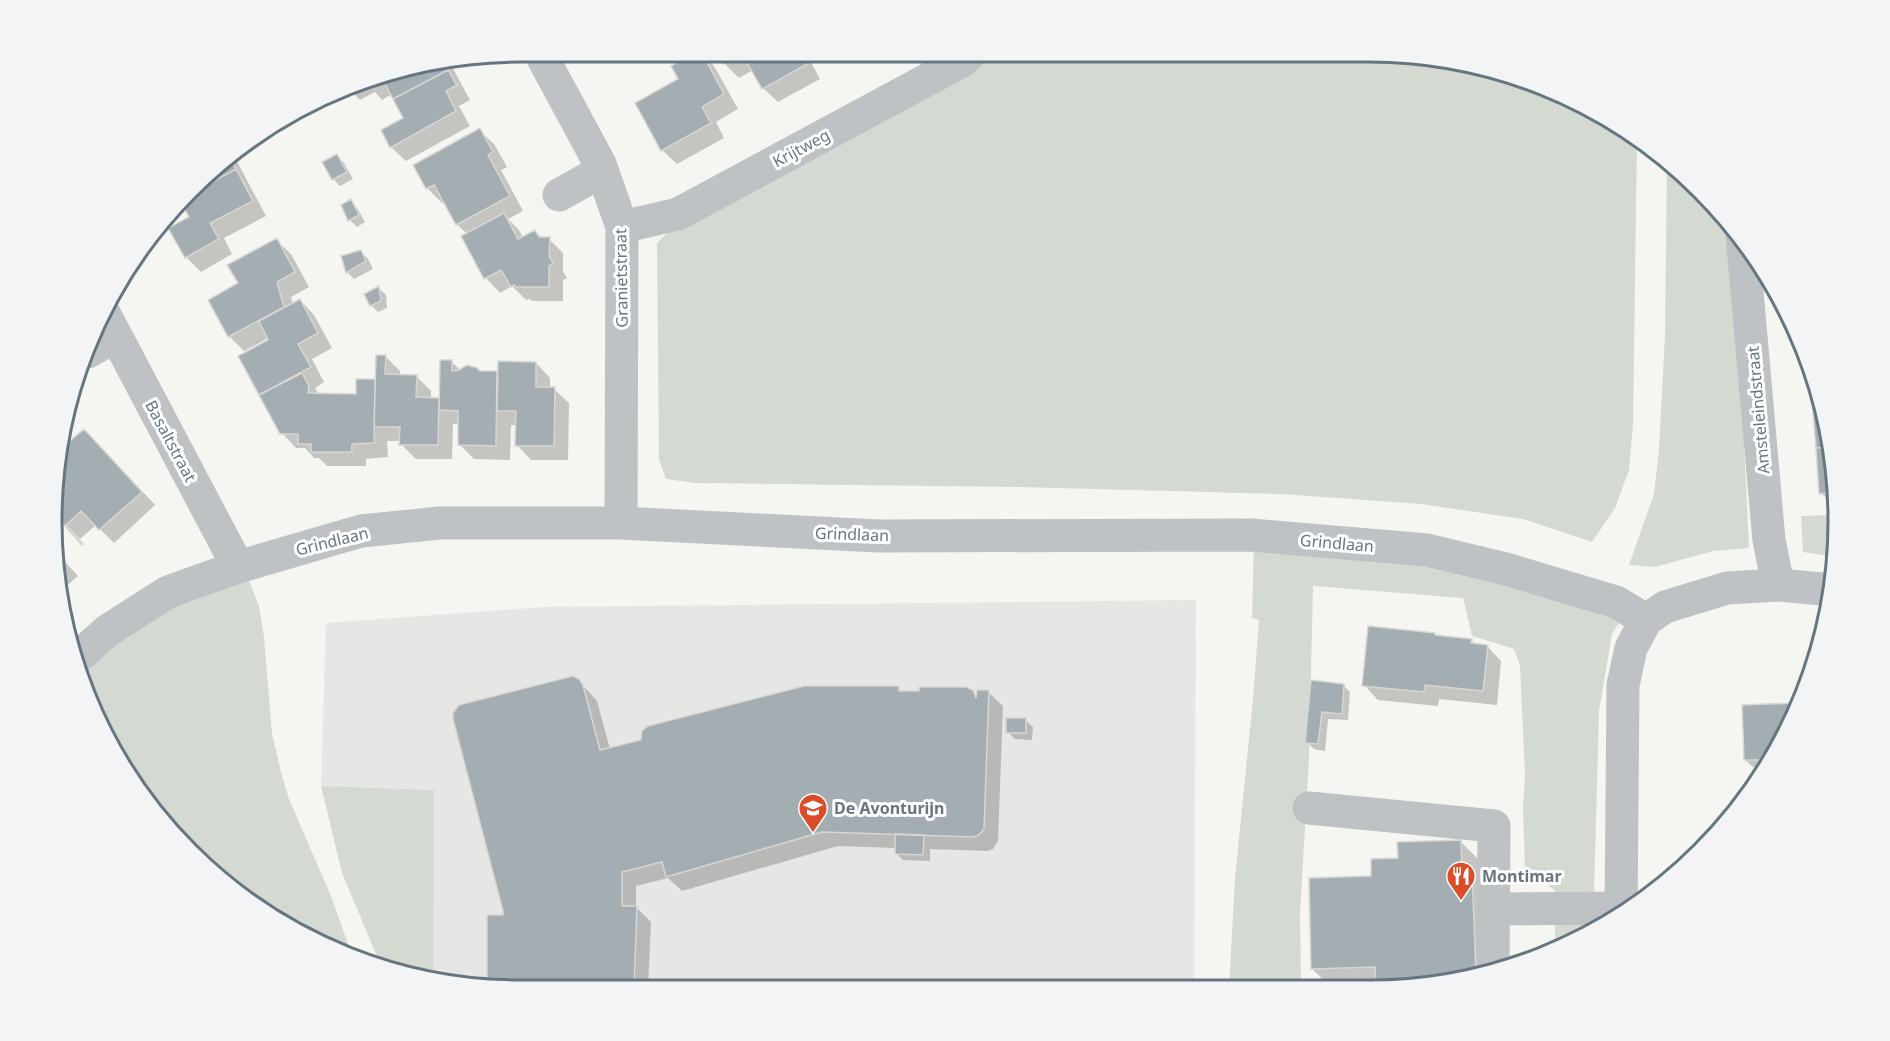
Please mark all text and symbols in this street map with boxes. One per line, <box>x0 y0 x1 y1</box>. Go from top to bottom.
street label: Krijtweg <box>768 124 834 172</box>
street label: Granietstraat <box>609 228 633 328</box>
street label: Amsteleindstraat <box>1741 345 1775 475</box>
street label: Basaltstraat <box>140 396 202 486</box>
street label: Grindlaan <box>293 521 371 561</box>
street label: Grindlaan <box>815 522 889 546</box>
street label: Grindlaan <box>1299 529 1375 557</box>
school or university icon: De Avonturijn <box>797 792 829 834</box>
place label: De Avonturijn <box>834 797 944 819</box>
restaurant icon: Montimar <box>1445 860 1477 902</box>
place label: Montimar <box>1482 865 1562 887</box>

